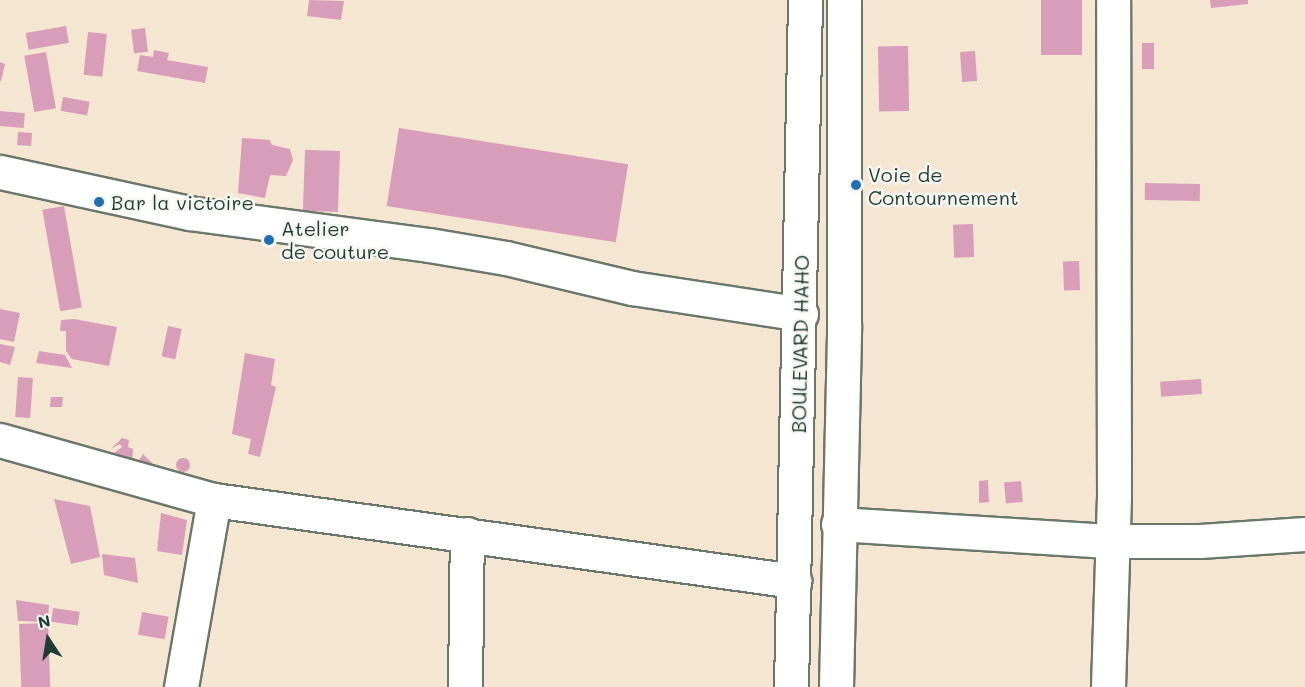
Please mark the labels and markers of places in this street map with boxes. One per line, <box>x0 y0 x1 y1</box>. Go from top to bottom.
place label: Voie de Contournement <box>868 162 1019 209</box>
marker: Voie de Contournement <box>849 178 863 192</box>
place label: Bar la victoire <box>111 190 254 214</box>
marker: Bar la victoire <box>92 195 106 209</box>
place label: Atelier de couture <box>281 216 389 263</box>
marker: Atelier de couture <box>262 233 276 247</box>

